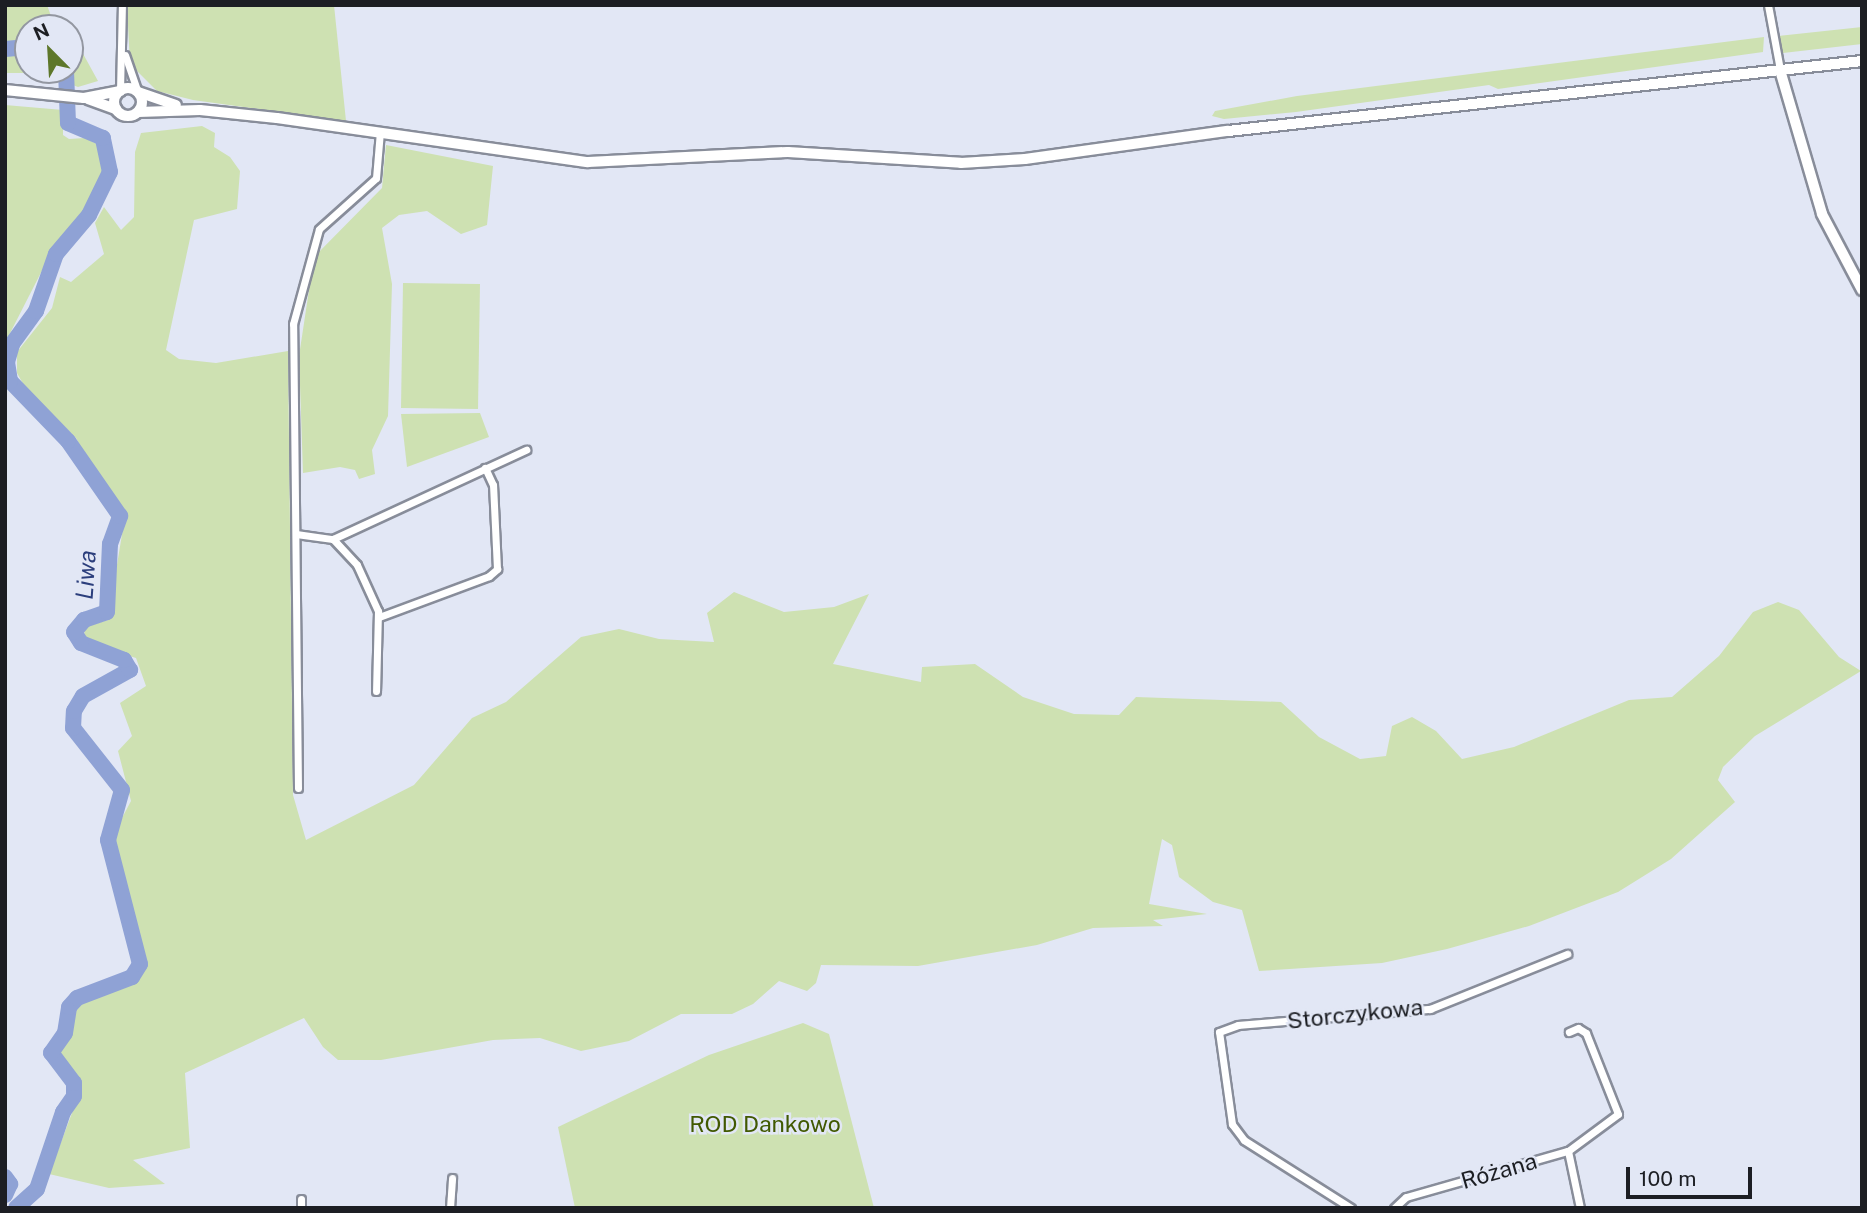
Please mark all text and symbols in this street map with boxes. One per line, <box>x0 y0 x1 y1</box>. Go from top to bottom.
north arrow <box>14 14 84 84</box>
text: N <box>30 19 53 45</box>
water label: Liwa <box>70 549 102 601</box>
street label: Storczykowa <box>1286 993 1424 1035</box>
park label: ROD Dankowo <box>689 1110 841 1138</box>
street label: Różana <box>1458 1147 1540 1195</box>
scale bar <box>1629 1154 1755 1198</box>
text: 100 m <box>1639 1166 1696 1191</box>

